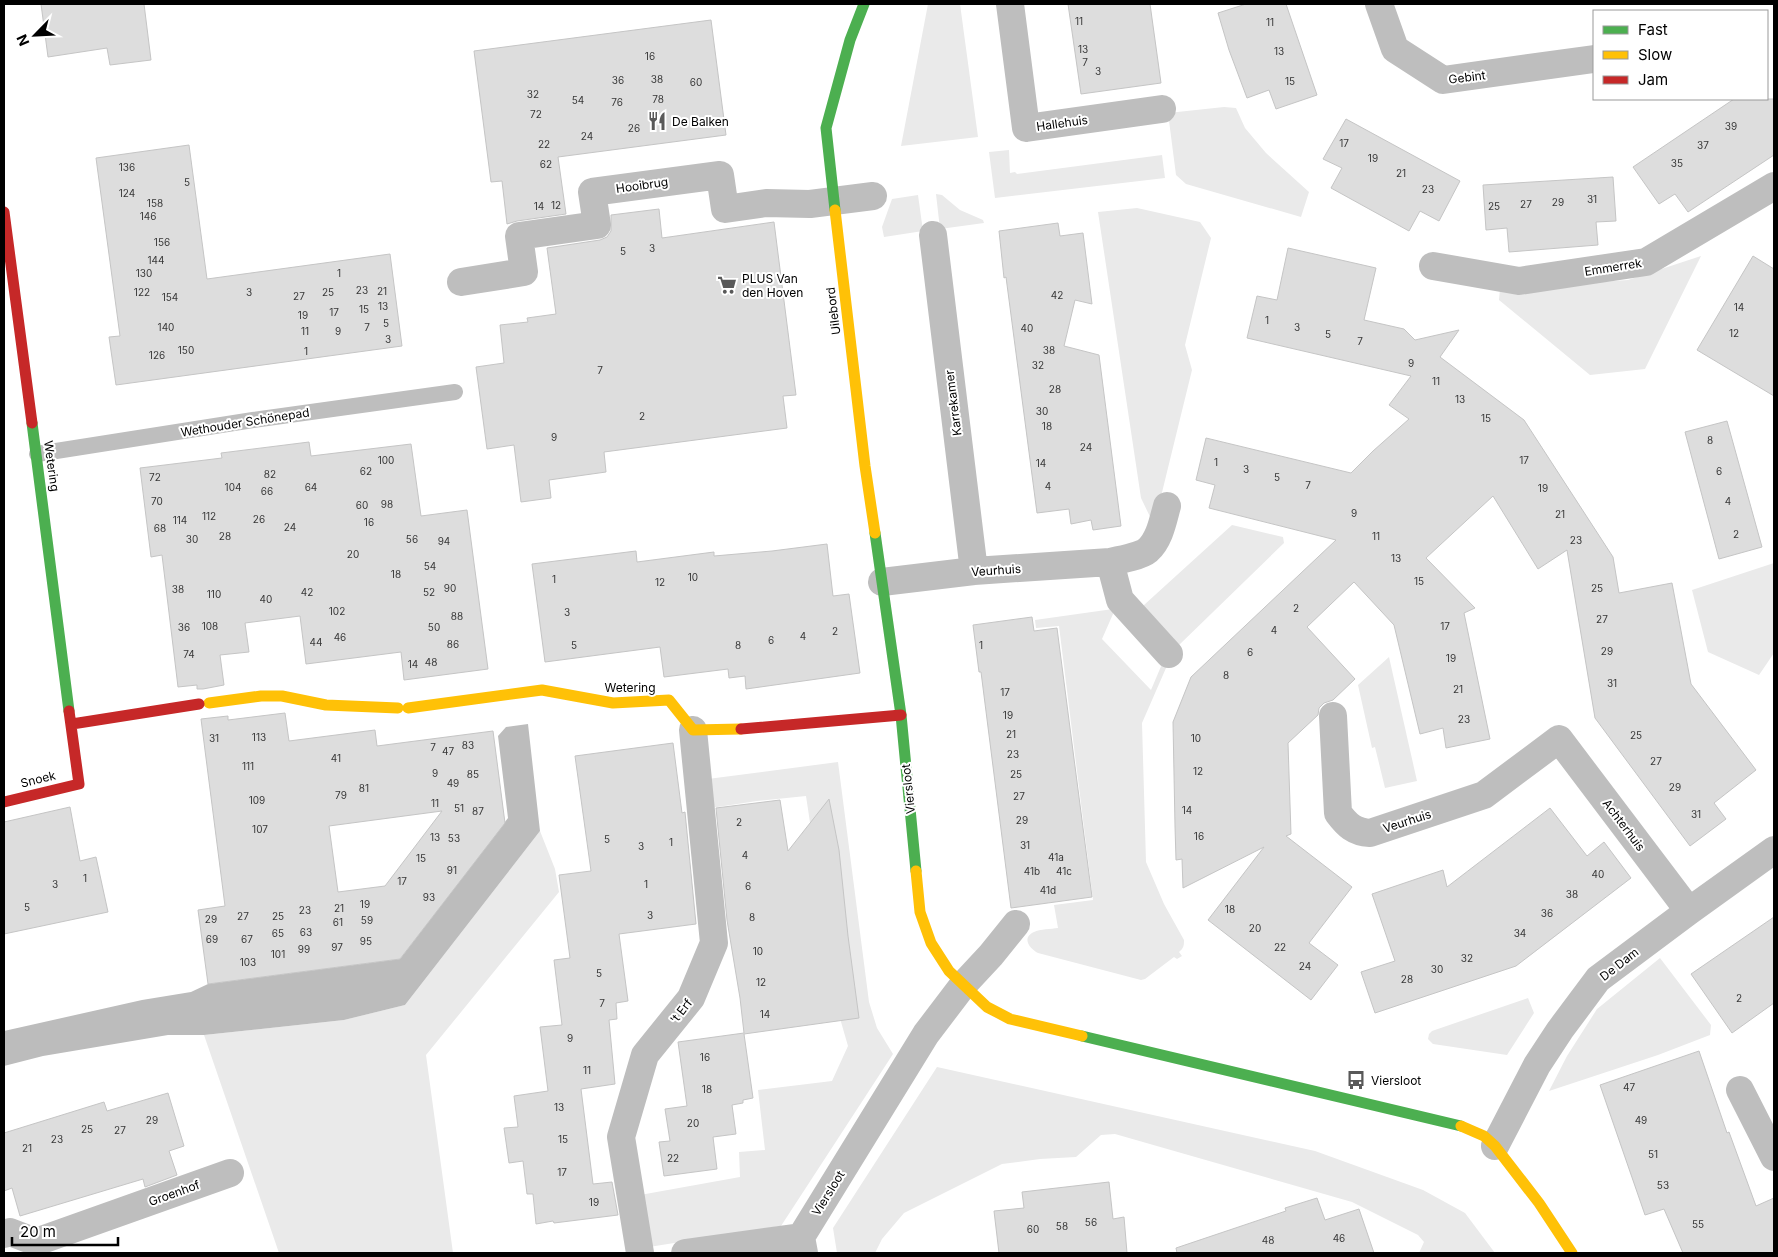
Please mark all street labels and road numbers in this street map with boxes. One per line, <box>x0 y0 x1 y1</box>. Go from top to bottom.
street label: Gebint <box>1448 67 1486 87</box>
street label: Hallehuis <box>1035 112 1089 134</box>
street label: Hooibrug <box>615 174 669 196</box>
street label: Emmerrek <box>1583 255 1643 279</box>
street label: Uilebord <box>823 286 843 336</box>
street label: Karrekamer <box>941 369 964 437</box>
street label: Wethouder Schönepad <box>180 404 310 440</box>
street label: Wetering <box>41 440 63 492</box>
street label: Veurhuis <box>971 561 1021 579</box>
street label: Wetering <box>604 680 656 695</box>
street label: Viersloot <box>898 763 918 815</box>
street label: Snoek <box>19 767 57 791</box>
street label: Achterhuis <box>1600 796 1648 854</box>
street label: Veurhuis <box>1381 806 1433 836</box>
street label: De Dam <box>1597 944 1641 984</box>
street label: 't Erf <box>667 995 696 1026</box>
street label: Viersloot <box>808 1168 848 1218</box>
street label: Groenhof <box>146 1177 202 1209</box>

